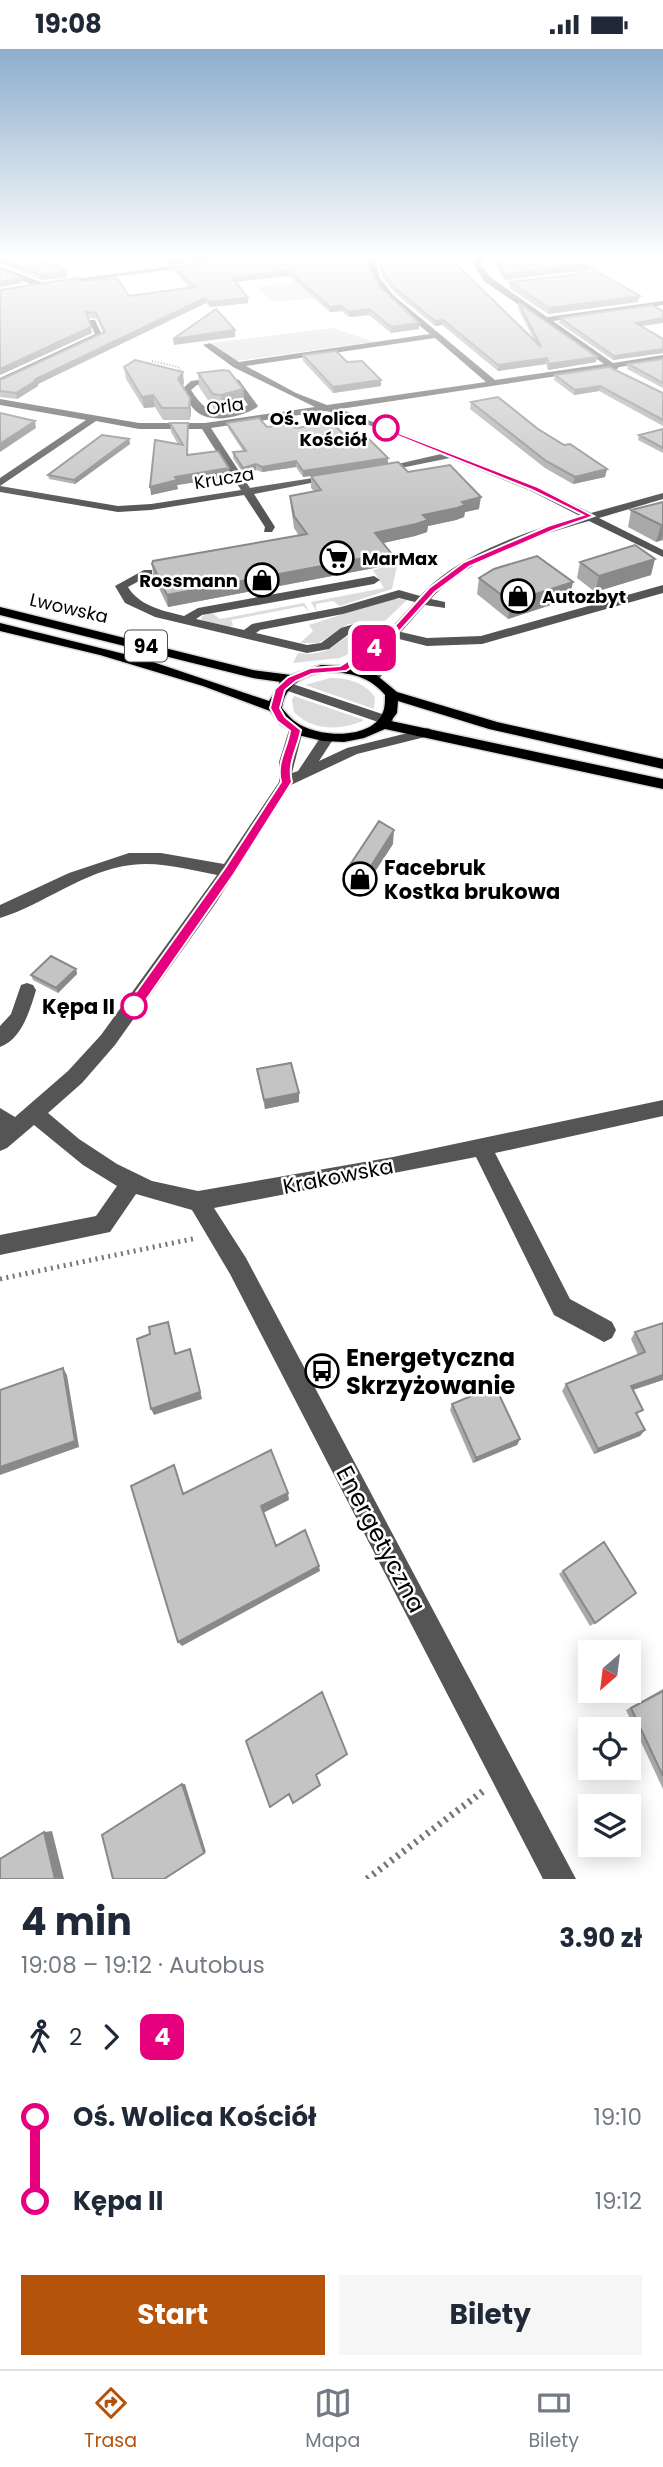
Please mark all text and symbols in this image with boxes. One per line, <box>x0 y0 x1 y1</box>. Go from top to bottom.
text: 19:08 <box>35 6 102 42</box>
street label: Orla <box>205 391 245 421</box>
place label: Oś. Wolica Kościół <box>270 406 367 452</box>
marker: Oś. Wolica Kościół <box>373 415 399 441</box>
street label: Krucza <box>192 461 256 495</box>
supermarket icon: MarMax <box>318 539 356 577</box>
place label: MarMax <box>362 546 438 571</box>
shop icon: Rossmann <box>243 561 281 599</box>
place label: Rossmann <box>139 568 238 593</box>
shop icon: Autozbyt <box>499 577 537 615</box>
place label: Autozbyt <box>542 584 626 609</box>
street label: Lwowska <box>27 587 111 629</box>
line badge: 4 <box>351 625 397 671</box>
road number: 94 <box>125 631 167 661</box>
text: 4 <box>366 631 382 664</box>
place label: Facebruk Kostka brukowa <box>384 853 560 906</box>
shop icon: Facebruk Kostka brukowa <box>341 860 379 898</box>
place label: Kępa II <box>42 992 115 1021</box>
marker: Kępa II <box>121 993 147 1019</box>
street label: Krakowska <box>280 1151 396 1201</box>
place label: Energetyczna Skrzyżowanie <box>346 1341 515 1402</box>
bus stop icon: Energetyczna Skrzyżowanie <box>303 1352 341 1390</box>
street label: Energetyczna <box>328 1460 434 1618</box>
north arrow <box>578 1640 640 1703</box>
map controls <box>578 1640 641 1857</box>
button: locate <box>578 1717 641 1780</box>
button: layers <box>578 1794 641 1857</box>
text: 4 min <box>21 1895 132 1948</box>
text: 3.90 zł <box>559 1920 642 1956</box>
text: 19:08 – 19:12 · Autobus <box>21 1949 265 1981</box>
icon: walk <box>21 2018 59 2056</box>
icon: forward <box>92 2018 130 2056</box>
text: 4 <box>154 2020 170 2053</box>
text: 2 <box>69 2021 82 2053</box>
text: Oś. Wolica Kościół <box>73 2099 316 2135</box>
text: 19:10 <box>593 2101 642 2133</box>
text: Kępa II <box>73 2183 163 2219</box>
text: 19:12 <box>595 2185 642 2217</box>
button: Start <box>21 2275 325 2355</box>
button: Bilety <box>339 2275 642 2355</box>
tab: Trasa <box>84 2384 137 2455</box>
tab: Mapa <box>305 2384 360 2455</box>
tab: Bilety <box>528 2384 579 2455</box>

